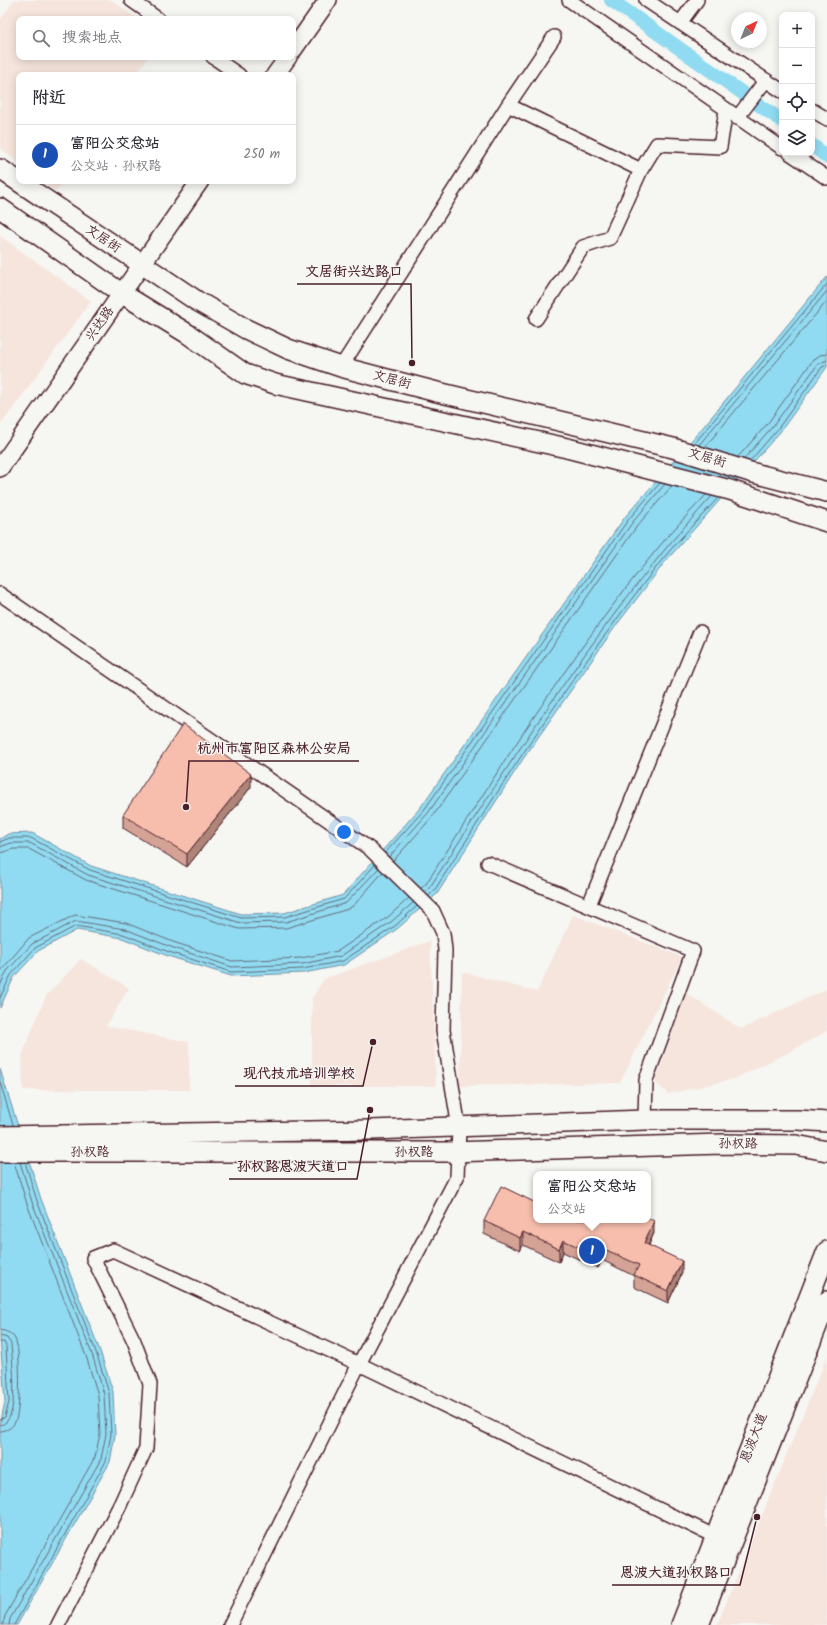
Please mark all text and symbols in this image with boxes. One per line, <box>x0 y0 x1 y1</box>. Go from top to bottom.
north arrow <box>731 12 767 48</box>
map controls <box>779 12 815 156</box>
button: + <box>779 12 815 48</box>
search box <box>16 16 296 60</box>
text: 搜索地点 <box>62 26 122 50</box>
icon: search <box>30 27 52 49</box>
button: − <box>779 48 815 84</box>
button: locate <box>779 84 815 120</box>
text: 附近 <box>32 85 66 112</box>
button: layers <box>779 120 815 156</box>
text: 富阳公交总站 <box>70 132 160 156</box>
text: 1 <box>43 144 47 165</box>
text: 250 m <box>243 144 280 165</box>
text: 公交站 · 孙权路 <box>70 156 162 177</box>
street label: 文居街 <box>81 219 125 259</box>
callout: 文居街兴达路口 <box>297 258 411 284</box>
text: 文居街兴达路口 <box>305 261 403 283</box>
street label: 兴达路 <box>80 302 120 346</box>
street label: 文居街 <box>370 365 414 395</box>
street label: 文居街 <box>685 442 729 474</box>
callout: 杭州市富阳区森林公安局 <box>189 735 359 761</box>
text: 杭州市富阳区森林公安局 <box>197 738 351 760</box>
your location <box>334 822 354 842</box>
callout: 现代技术培训学校 <box>235 1060 363 1086</box>
text: 现代技术培训学校 <box>243 1063 355 1085</box>
street label: 孙权路 <box>718 1133 758 1155</box>
street label: 孙权路 <box>70 1142 110 1163</box>
street label: 孙权路 <box>394 1142 434 1163</box>
callout: 孙权路恩波大道口 <box>229 1153 357 1179</box>
text: 孙权路恩波大道口 <box>237 1156 349 1178</box>
popup <box>533 1171 651 1223</box>
text: 富阳公交总站 <box>547 1175 637 1199</box>
text: 公交站 <box>547 1199 586 1220</box>
pin: 1 <box>579 1236 605 1266</box>
street label: 恩波大道 <box>735 1410 773 1466</box>
callout: 恩波大道孙权路口 <box>612 1559 740 1585</box>
text: 恩波大道孙权路口 <box>620 1562 732 1584</box>

